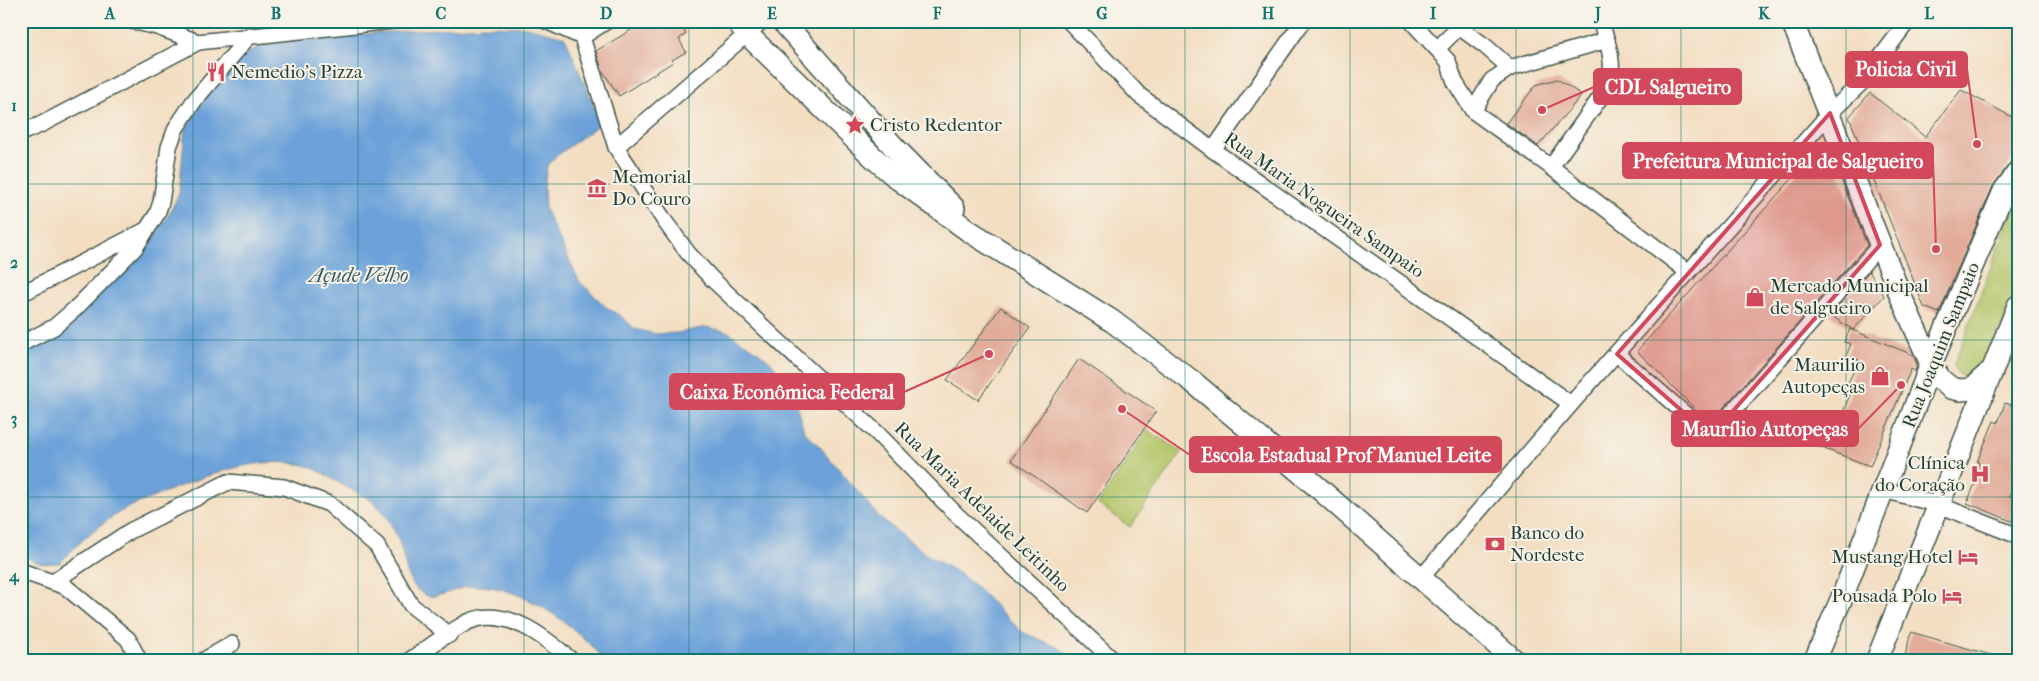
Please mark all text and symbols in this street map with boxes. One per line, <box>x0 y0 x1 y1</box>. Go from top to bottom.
text: A <box>104 4 116 23</box>
text: B <box>271 4 281 23</box>
text: C <box>436 4 447 23</box>
text: D <box>600 4 612 23</box>
text: E <box>767 4 777 23</box>
text: F <box>932 4 942 23</box>
text: G <box>1096 4 1108 23</box>
text: H <box>1262 4 1275 23</box>
text: I <box>1430 4 1437 23</box>
text: J <box>1593 4 1601 24</box>
text: K <box>1758 4 1771 23</box>
text: L <box>1924 4 1934 23</box>
callout: Policia Civil <box>1846 52 1967 87</box>
text: Policia Civil <box>1855 58 1957 81</box>
restaurant icon: Nemedio's Pizza <box>205 61 227 83</box>
place label: Nemedio's Pizza <box>231 61 363 83</box>
callout: CDL Salgueiro <box>1594 69 1741 104</box>
text: CDL Salgueiro <box>1605 76 1731 99</box>
text: 1 <box>11 96 17 115</box>
place icon: Cristo Redentor <box>844 114 866 136</box>
place label: Cristo Redentor <box>870 114 1003 136</box>
street label: Rua Maria Nogueira Sampaio <box>1220 127 1429 283</box>
callout: Prefeitura Municipal de Salgueiro <box>1623 143 1933 178</box>
text: Prefeitura Municipal de Salgueiro <box>1633 150 1923 173</box>
place label: Memorial Do Couro <box>612 166 692 210</box>
museum icon: Memorial Do Couro <box>586 177 608 199</box>
text: 2 <box>10 253 18 272</box>
street label: Rua Joaquim Sampaio <box>1898 259 1984 431</box>
water label: Açude Velho <box>306 264 409 287</box>
place label: Mercado Municipal de Salgueiro <box>1770 275 1929 319</box>
shop icon: Mercado Municipal de Salgueiro <box>1744 286 1766 308</box>
place label: Maurilio Autopeças <box>1781 354 1865 398</box>
shop icon: Maurilio Autopeças <box>1869 365 1891 387</box>
callout: Caixa Econômica Federal <box>670 374 904 409</box>
text: Caixa Econômica Federal <box>680 381 895 404</box>
text: 3 <box>11 409 17 429</box>
callout: Maurílio Autopeças <box>1672 411 1858 446</box>
street label: Rua Maria Adelaide Leitinho <box>890 417 1075 597</box>
text: Maurílio Autopeças <box>1681 418 1849 442</box>
callout: Escola Estadual Prof Manuel Leite <box>1190 437 1501 472</box>
text: Escola Estadual Prof Manuel Leite <box>1201 444 1491 467</box>
place label: Clínica do Coração <box>1875 452 1965 496</box>
hospital icon: Clínica do Coração <box>1969 463 1991 485</box>
place label: Banco do Nordeste <box>1510 522 1585 566</box>
bank icon: Banco do Nordeste <box>1484 533 1506 555</box>
place label: Mustang Hotel <box>1832 546 1953 568</box>
hotel icon: Mustang Hotel <box>1957 546 1979 568</box>
text: 4 <box>8 566 20 586</box>
place label: Pousada Polo <box>1831 585 1937 607</box>
hotel icon: Pousada Polo <box>1941 585 1963 607</box>

